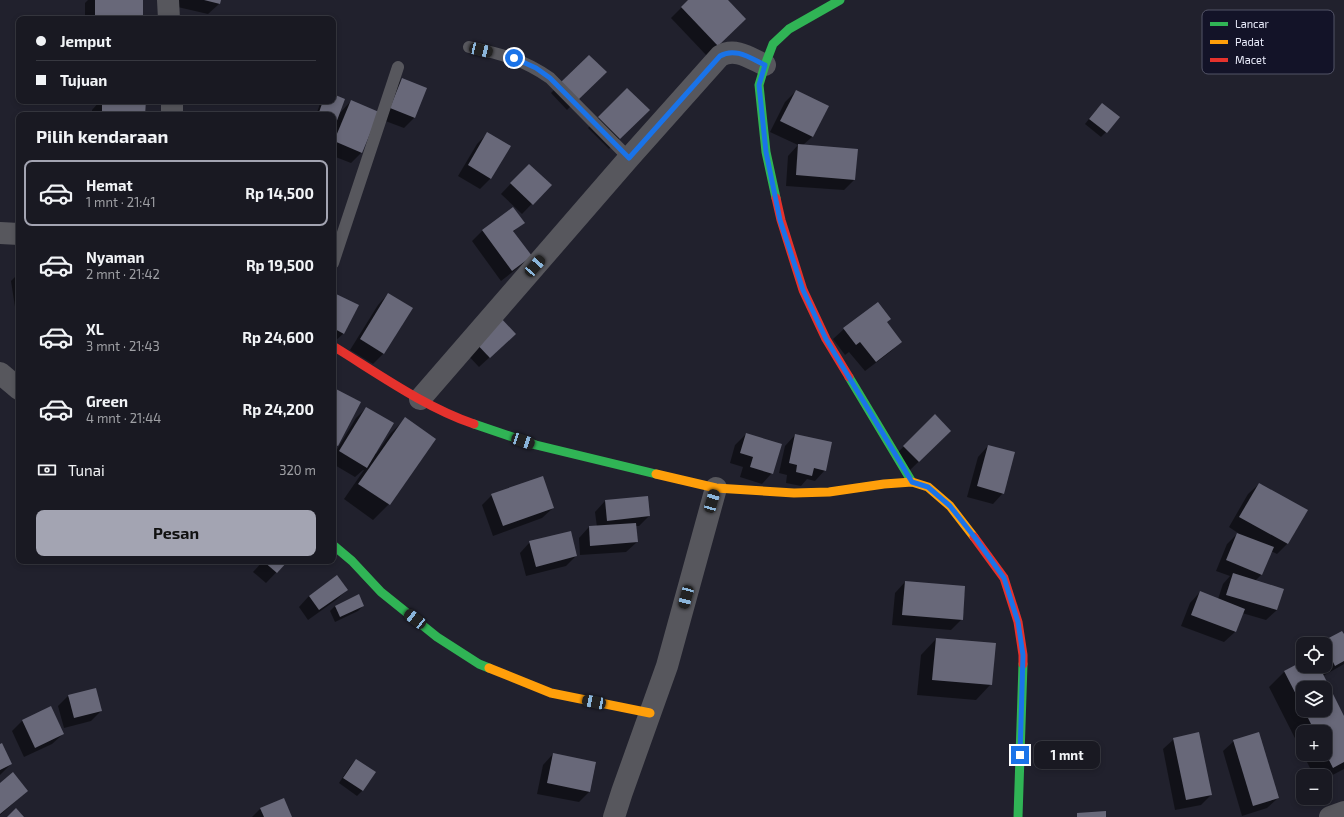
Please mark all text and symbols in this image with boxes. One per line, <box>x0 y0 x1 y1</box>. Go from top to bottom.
legend <box>1202 10 1334 74</box>
text: Lancar <box>1235 17 1270 30</box>
text: Jemput <box>60 32 111 50</box>
text: Padat <box>1235 35 1264 48</box>
car <box>468 41 494 59</box>
route start <box>505 49 523 67</box>
text: Macet <box>1235 53 1266 66</box>
text: Tujuan <box>60 71 107 89</box>
text: Pilih kendaraan <box>36 125 168 147</box>
icon: car <box>38 175 74 211</box>
text: Hemat <box>86 176 133 194</box>
text: Rp 14,500 <box>245 184 314 202</box>
text: 1 mnt · 21:41 <box>86 194 156 210</box>
icon: car <box>38 247 74 283</box>
text: Nyaman <box>86 248 145 266</box>
car <box>523 253 547 279</box>
text: Rp 19,500 <box>246 256 314 274</box>
text: 2 mnt · 21:42 <box>86 266 160 282</box>
icon: car <box>38 319 74 355</box>
text: XL <box>86 320 104 338</box>
text: Rp 24,600 <box>242 328 314 346</box>
text: 3 mnt · 21:43 <box>86 338 160 354</box>
icon: car <box>38 391 74 427</box>
text: Green <box>86 392 128 410</box>
text: Rp 24,200 <box>243 400 314 418</box>
text: 4 mnt · 21:44 <box>86 410 161 426</box>
car <box>510 431 536 451</box>
icon: cash <box>36 459 58 481</box>
text: Tunai <box>68 461 105 479</box>
text: 320 m <box>279 462 316 478</box>
car <box>703 488 721 514</box>
button: Pesan <box>36 510 316 556</box>
car <box>677 584 695 610</box>
car <box>402 607 428 631</box>
map controls <box>1296 637 1332 805</box>
button: locate <box>1296 637 1332 673</box>
button: layers <box>1296 681 1332 717</box>
car <box>581 694 607 710</box>
button: + <box>1296 725 1332 761</box>
callout: 1 mnt <box>1034 741 1100 769</box>
route end <box>1011 746 1029 764</box>
text: 1 mnt <box>1050 747 1084 763</box>
button: − <box>1296 769 1332 805</box>

